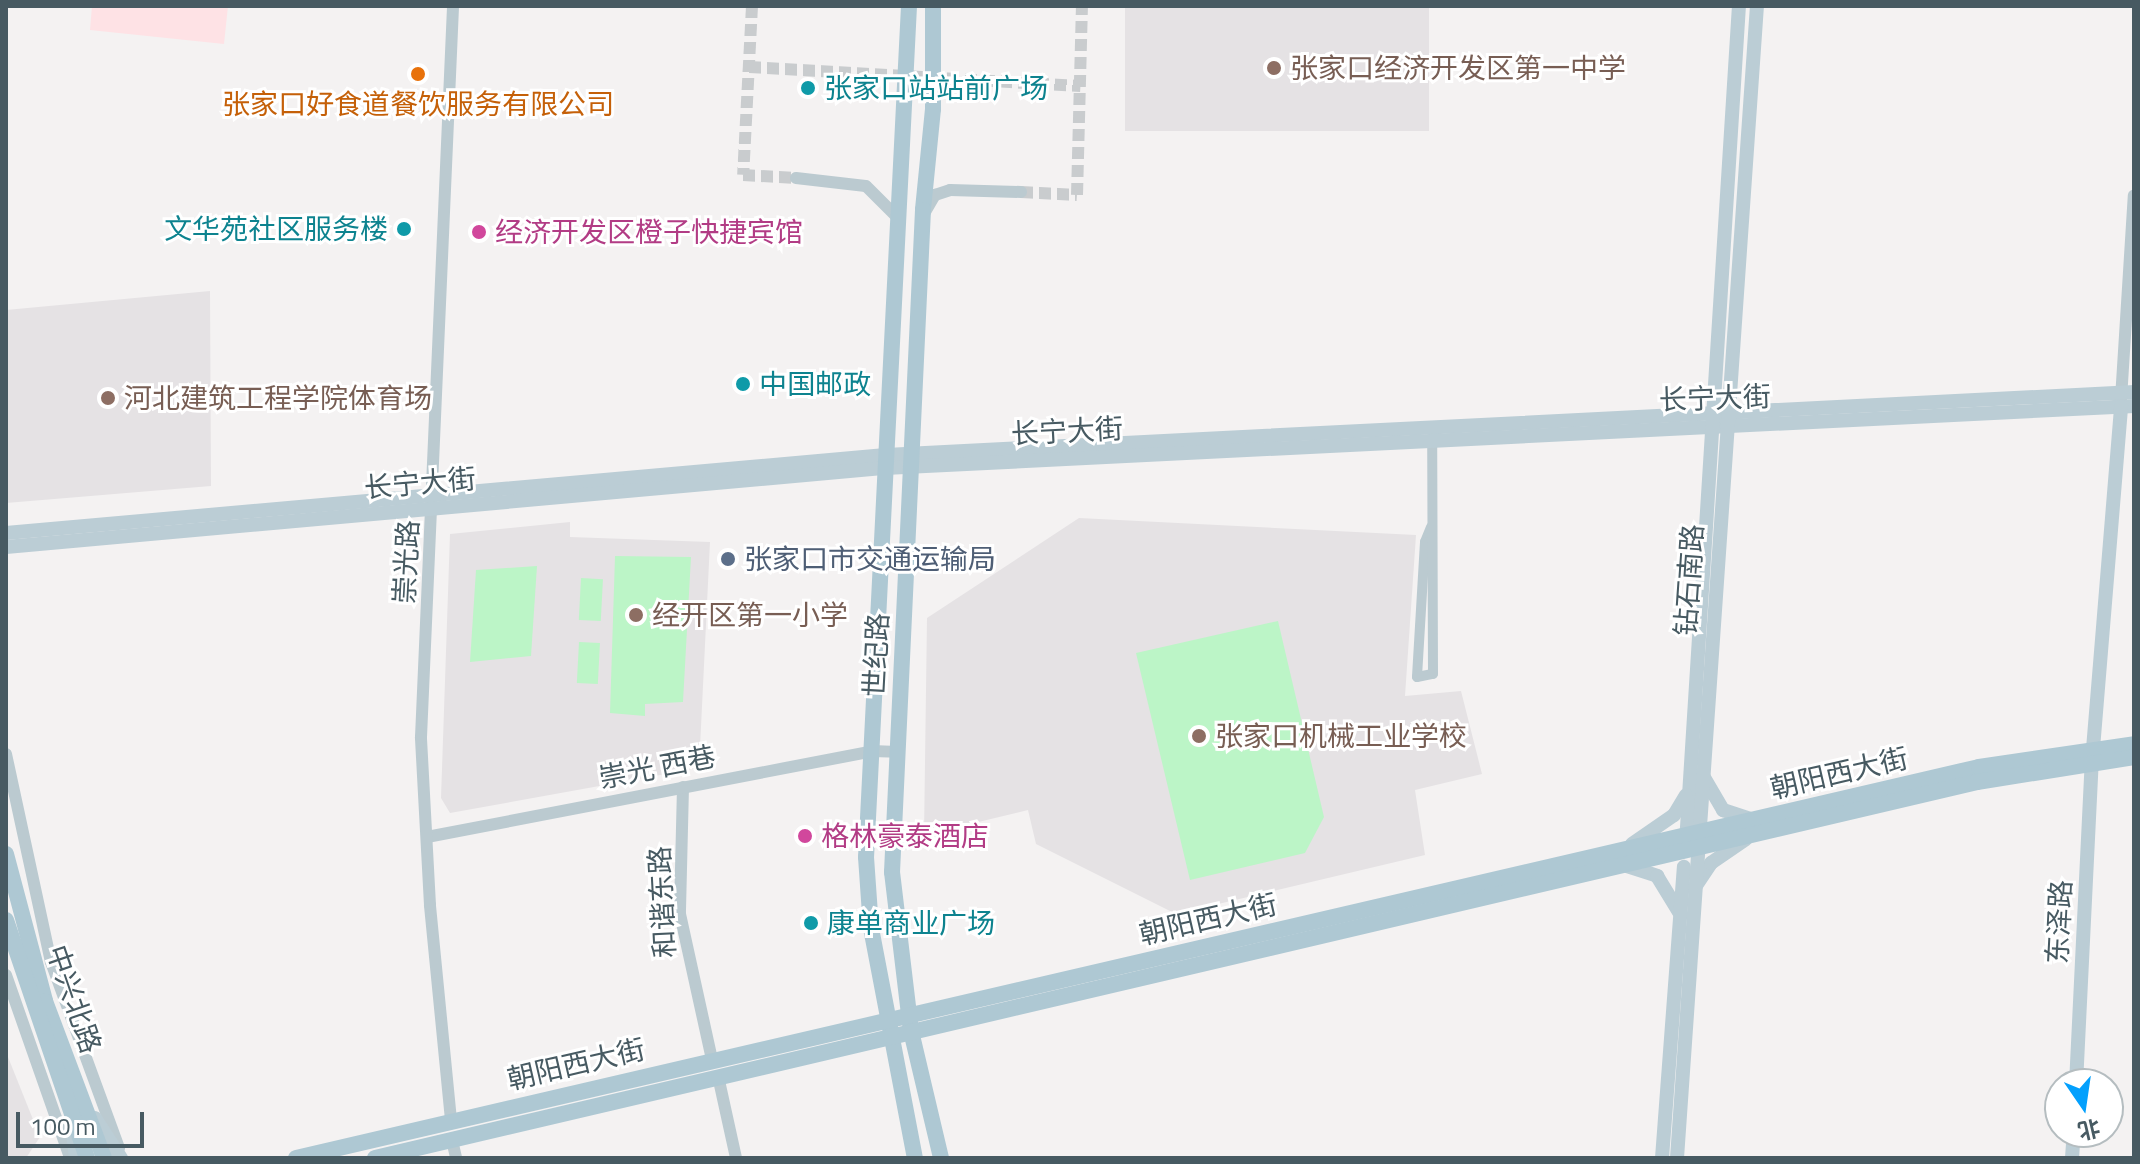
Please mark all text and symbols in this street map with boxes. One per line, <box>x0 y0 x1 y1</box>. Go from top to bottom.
place label: 张家口经济开发区第一中学 <box>1290 51 1626 85</box>
marker: 张家口经济开发区第一中学 <box>1265 59 1283 77</box>
marker: 张家口好食道餐饮服务有限公司 <box>409 65 427 83</box>
place label: 张家口站站前广场 <box>824 71 1048 105</box>
marker: 张家口站站前广场 <box>799 79 817 97</box>
place label: 张家口好食道餐饮服务有限公司 <box>222 87 614 121</box>
place label: 文华苑社区服务楼 <box>164 212 388 246</box>
place label: 经济开发区橙子快捷宾馆 <box>495 215 803 249</box>
marker: 文华苑社区服务楼 <box>395 220 413 238</box>
marker: 经济开发区橙子快捷宾馆 <box>470 223 488 241</box>
place label: 中国邮政 <box>759 367 871 401</box>
marker: 中国邮政 <box>734 375 752 393</box>
street label: 长宁大街 <box>1658 379 1772 417</box>
place label: 河北建筑工程学院体育场 <box>124 381 432 415</box>
marker: 河北建筑工程学院体育场 <box>99 389 117 407</box>
street label: 长宁大街 <box>1010 411 1124 451</box>
street label: 长宁大街 <box>363 461 477 505</box>
street label: 崇光路 <box>387 519 425 605</box>
street label: 钻石南路 <box>1668 523 1710 637</box>
place label: 张家口市交通运输局 <box>744 542 996 576</box>
marker: 张家口市交通运输局 <box>719 550 737 568</box>
place label: 经开区第一小学 <box>652 598 848 632</box>
marker: 经开区第一小学 <box>627 606 645 624</box>
street label: 世纪路 <box>857 612 895 698</box>
place label: 张家口机械工业学校 <box>1215 719 1467 753</box>
marker: 张家口机械工业学校 <box>1190 727 1208 745</box>
street label: 崇光 西巷 <box>596 739 718 795</box>
street label: 朝阳西大街 <box>1767 741 1911 805</box>
place label: 格林豪泰酒店 <box>821 819 989 853</box>
marker: 格林豪泰酒店 <box>796 827 814 845</box>
street label: 和谐东路 <box>642 845 682 959</box>
street label: 东泽路 <box>2040 879 2078 965</box>
street label: 朝阳西大街 <box>1136 887 1280 951</box>
place label: 康单商业广场 <box>827 906 995 940</box>
marker: 康单商业广场 <box>802 914 820 932</box>
street label: 中兴北路 <box>40 941 108 1057</box>
street label: 朝阳西大街 <box>504 1032 648 1096</box>
north arrow <box>2044 1068 2124 1148</box>
scale bar <box>20 1096 148 1146</box>
text: 100 m <box>30 1108 96 1144</box>
text: 北 <box>2074 1110 2104 1148</box>

